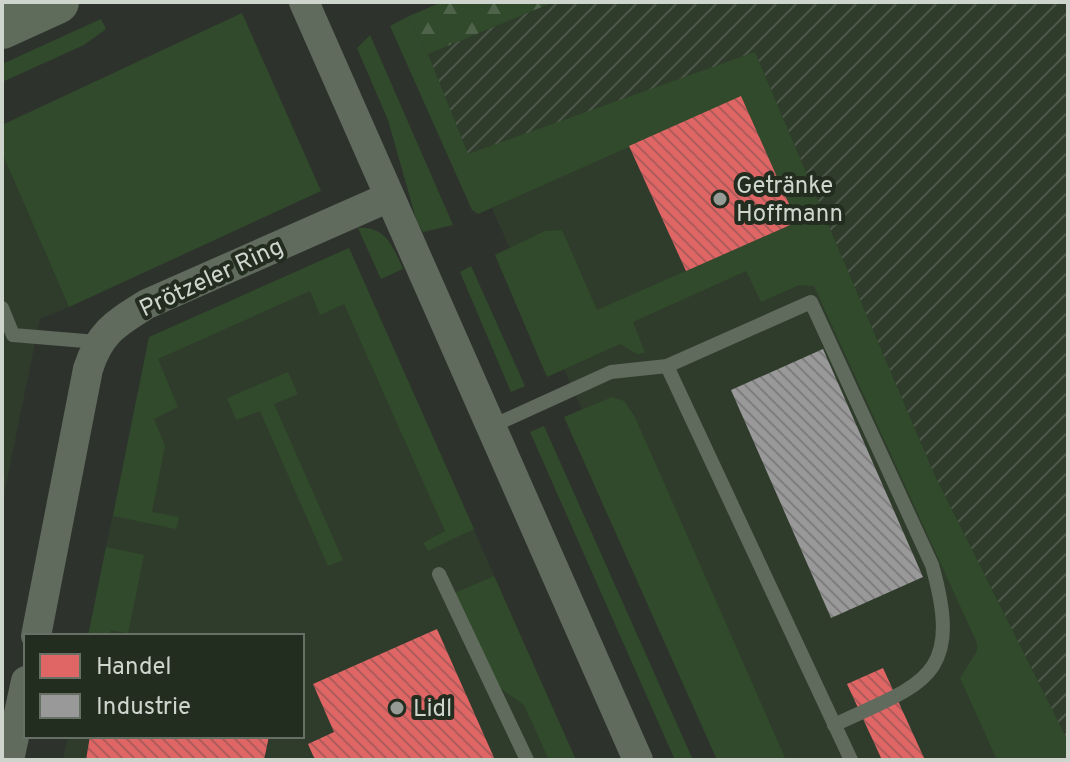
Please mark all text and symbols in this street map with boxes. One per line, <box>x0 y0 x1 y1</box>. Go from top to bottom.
place label: Getränke Hoffmann <box>736 172 843 230</box>
marker: Getränke Hoffmann <box>711 190 729 208</box>
street label: Prötzeler Ring <box>135 232 288 325</box>
legend <box>24 634 304 738</box>
text: Handel <box>96 653 172 683</box>
text: Industrie <box>96 693 191 723</box>
place label: Lidl <box>413 695 452 725</box>
marker: Lidl <box>388 699 406 717</box>

